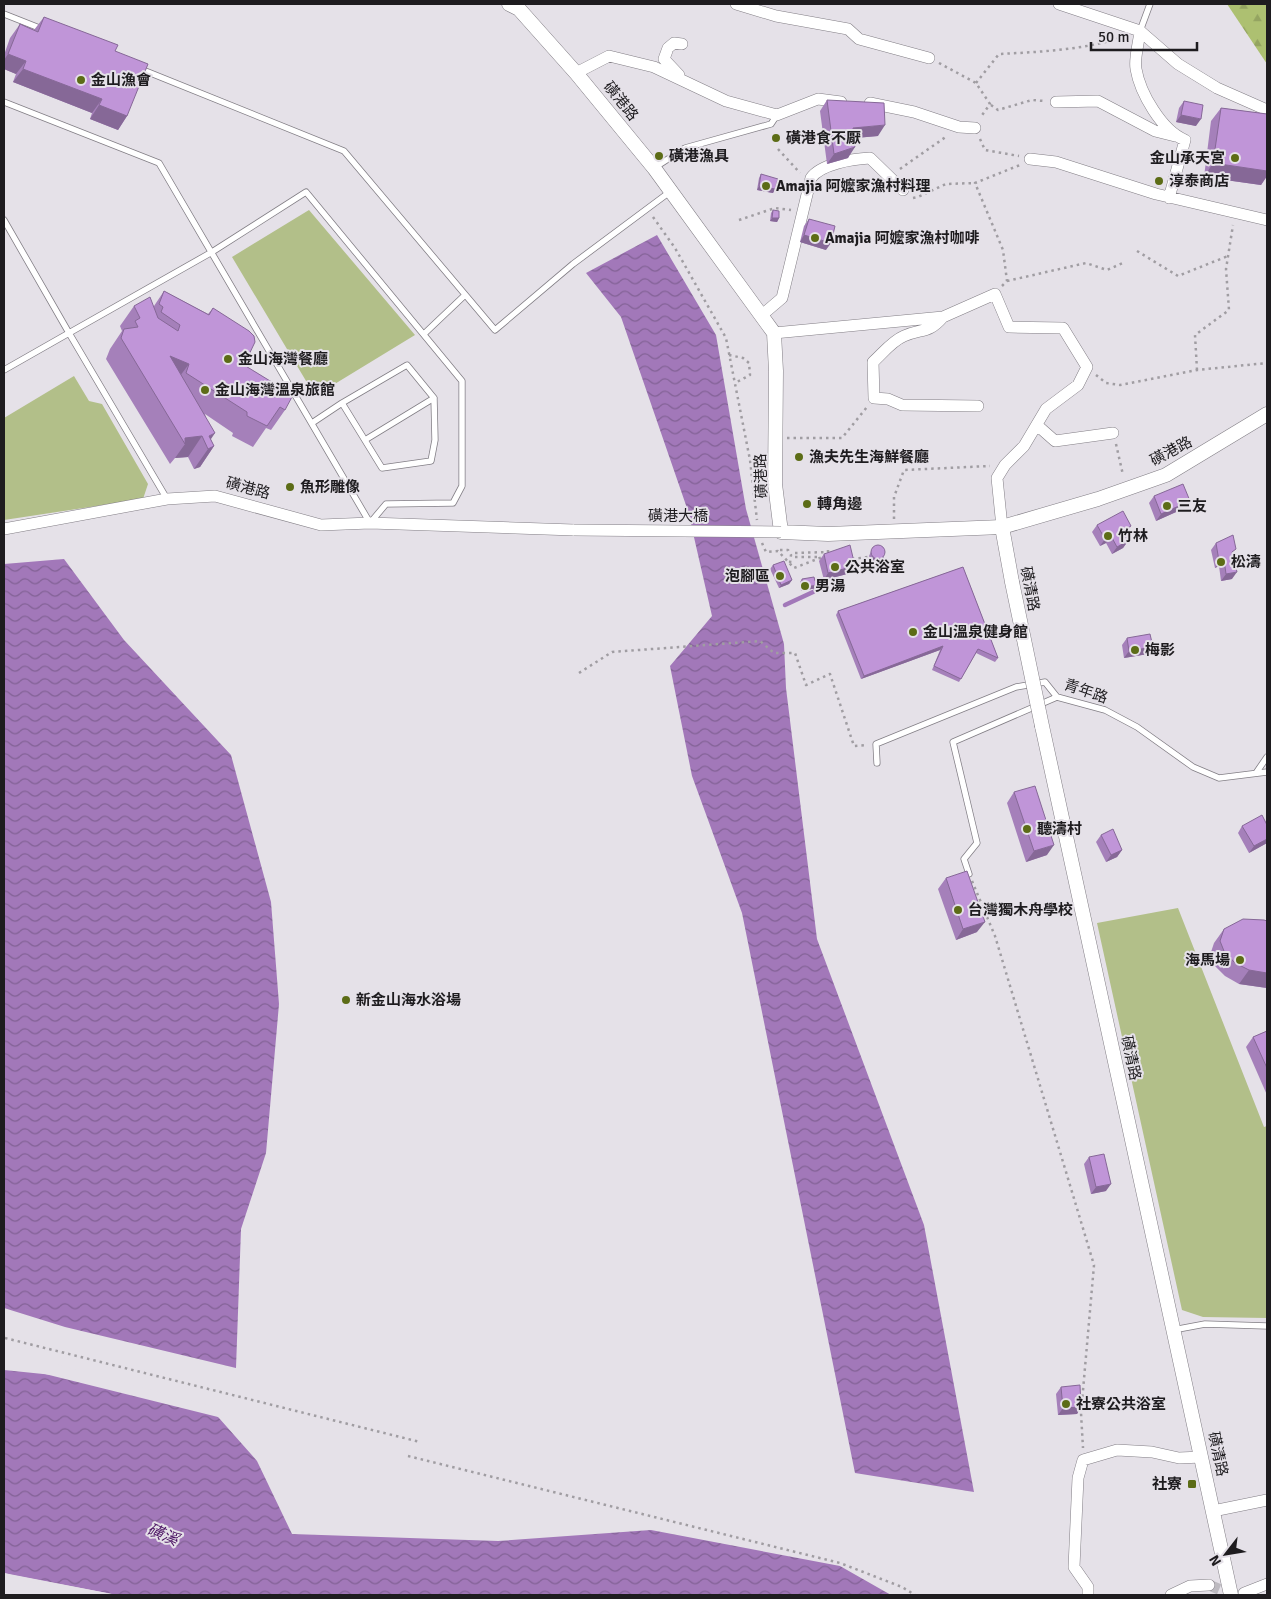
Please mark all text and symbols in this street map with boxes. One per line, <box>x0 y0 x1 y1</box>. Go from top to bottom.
scale bar <box>1091 20 1197 52</box>
text: 50 m <box>1098 28 1129 46</box>
place label: 金山漁會 <box>91 71 151 89</box>
marker: 金山漁會 <box>75 74 87 86</box>
street label: 磺港路 <box>600 78 642 124</box>
place label: 磺港食不厭 <box>786 129 861 147</box>
marker: 磺港食不厭 <box>770 132 782 144</box>
place label: 磺港漁具 <box>669 147 729 165</box>
place label: 金山承天宮 <box>1150 149 1225 167</box>
marker: 磺港漁具 <box>653 150 665 162</box>
marker: 金山承天宮 <box>1229 152 1241 164</box>
place label: 淳泰商店 <box>1169 172 1229 190</box>
marker: 淳泰商店 <box>1153 175 1165 187</box>
place label: Amajia 阿嬤家漁村料理 <box>776 177 931 195</box>
marker: Amajia 阿嬤家漁村料理 <box>760 180 772 192</box>
place label: Amajia 阿嬤家漁村咖啡 <box>825 229 980 247</box>
marker: Amajia 阿嬤家漁村咖啡 <box>809 232 821 244</box>
place label: 金山海灣餐廳 <box>238 350 328 368</box>
marker: 金山海灣餐廳 <box>222 353 234 365</box>
place label: 金山海灣溫泉旅館 <box>215 381 335 399</box>
marker: 金山海灣溫泉旅館 <box>199 384 211 396</box>
street label: 磺港路 <box>1147 432 1195 470</box>
place label: 漁夫先生海鮮餐廳 <box>809 448 929 466</box>
marker: 漁夫先生海鮮餐廳 <box>793 451 805 463</box>
street label: 磺港路 <box>751 453 771 499</box>
street label: 磺港路 <box>224 473 272 503</box>
place label: 魚形雕像 <box>300 478 360 496</box>
marker: 魚形雕像 <box>284 481 296 493</box>
place label: 轉角邊 <box>817 495 862 513</box>
place label: 三友 <box>1177 497 1207 515</box>
marker: 轉角邊 <box>801 498 813 510</box>
marker: 三友 <box>1161 500 1173 512</box>
street label: 磺港大橋 <box>648 507 708 525</box>
place label: 竹林 <box>1118 527 1148 545</box>
marker: 竹林 <box>1102 530 1114 542</box>
place label: 松濤 <box>1231 553 1261 571</box>
marker: 松濤 <box>1215 556 1227 568</box>
place label: 公共浴室 <box>845 558 905 576</box>
marker: 公共浴室 <box>829 561 841 573</box>
street label: 磺清路 <box>1017 565 1043 613</box>
place label: 泡腳區 <box>725 567 770 585</box>
marker: 泡腳區 <box>774 570 786 582</box>
place label: 男湯 <box>815 577 845 595</box>
marker: 男湯 <box>799 580 811 592</box>
place label: 金山溫泉健身館 <box>923 623 1028 641</box>
marker: 金山溫泉健身館 <box>907 626 919 638</box>
place label: 梅影 <box>1145 641 1175 659</box>
marker: 梅影 <box>1129 644 1141 656</box>
street label: 青年路 <box>1062 675 1110 707</box>
place label: 聽濤村 <box>1037 820 1082 838</box>
marker: 聽濤村 <box>1021 823 1033 835</box>
place label: 台灣獨木舟學校 <box>968 901 1073 919</box>
marker: 台灣獨木舟學校 <box>952 904 964 916</box>
place label: 海馬場 <box>1185 951 1230 969</box>
marker: 海馬場 <box>1234 954 1246 966</box>
place label: 新金山海水浴場 <box>356 991 461 1009</box>
marker: 新金山海水浴場 <box>340 994 352 1006</box>
street label: 磺清路 <box>1118 1034 1144 1082</box>
place label: 社寮公共浴室 <box>1076 1395 1166 1413</box>
marker: 社寮公共浴室 <box>1060 1398 1072 1410</box>
street label: 磺清路 <box>1205 1430 1231 1478</box>
place label: 社寮 <box>1152 1475 1182 1493</box>
marker: 社寮 <box>1186 1478 1198 1490</box>
water label: 磺溪 <box>144 1519 183 1551</box>
north arrow <box>1201 1529 1251 1579</box>
text: N <box>1205 1552 1225 1569</box>

